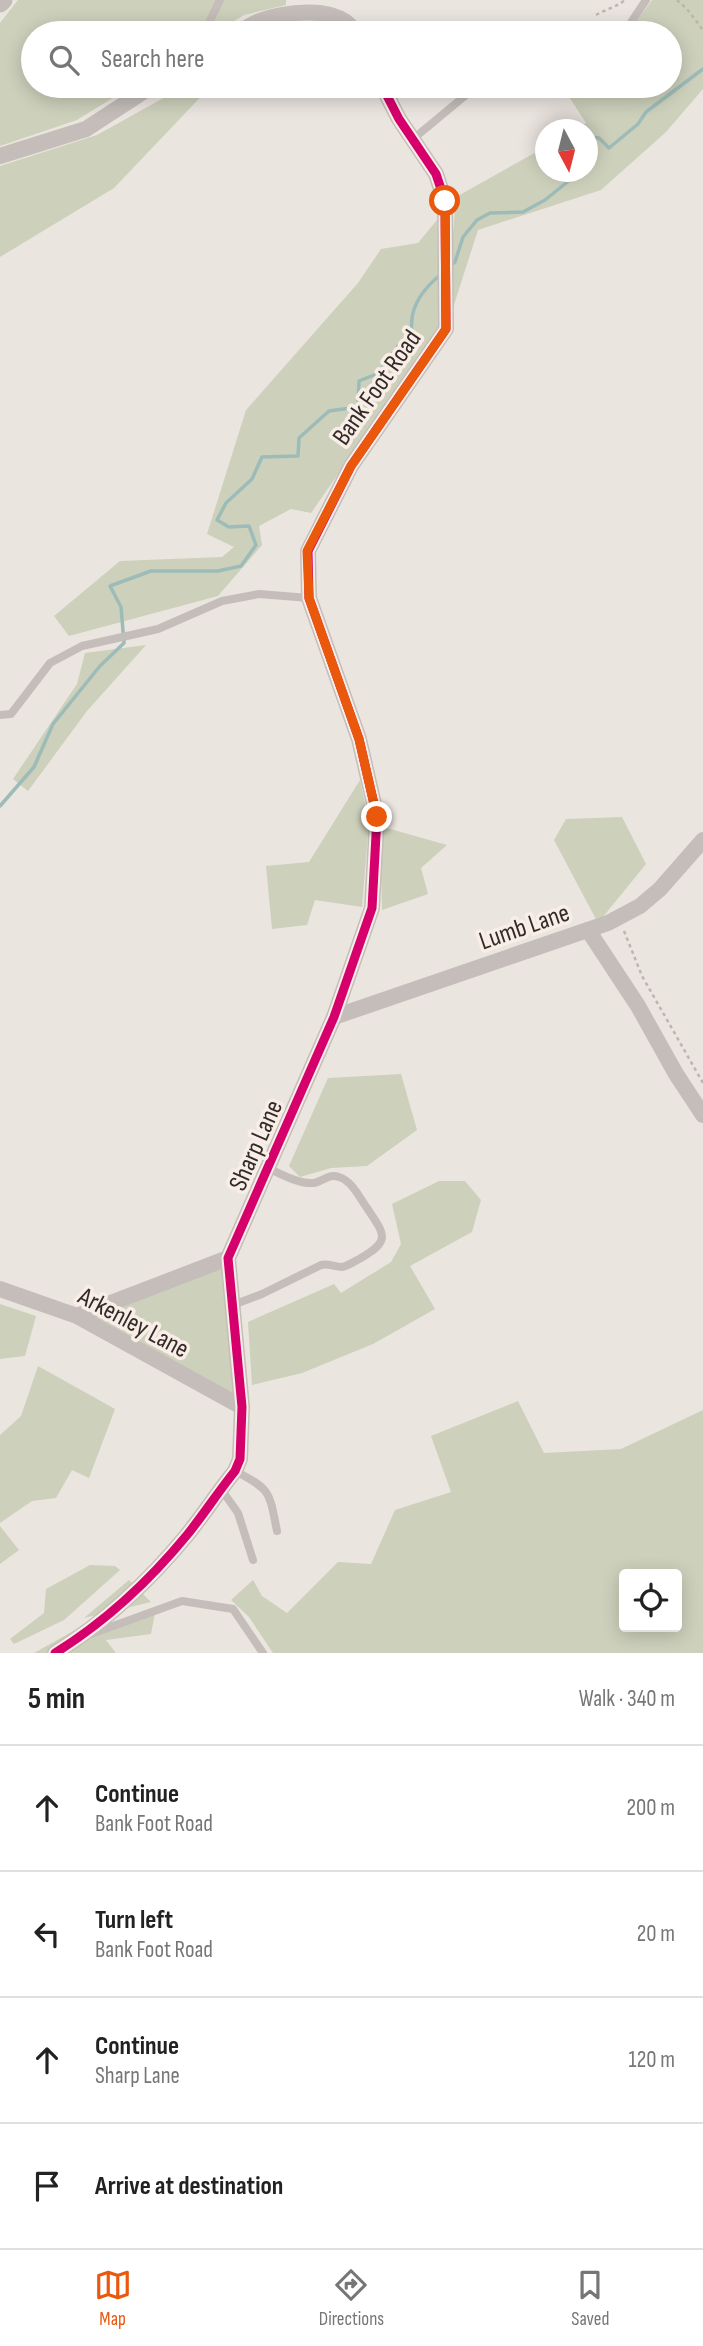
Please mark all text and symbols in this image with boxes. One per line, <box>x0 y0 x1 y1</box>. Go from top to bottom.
search box <box>21 21 682 98</box>
icon: search <box>45 41 83 79</box>
text: Search here <box>101 44 204 75</box>
north arrow <box>535 119 598 182</box>
route start <box>429 185 460 216</box>
street label: Bank Foot Road <box>326 324 428 451</box>
route end <box>361 801 392 832</box>
street label: Lumb Lane <box>475 898 574 957</box>
street label: Sharp Lane <box>223 1096 290 1196</box>
street label: Arkenley Lane <box>72 1281 194 1365</box>
map controls <box>619 1569 682 1632</box>
button: locate <box>619 1569 682 1632</box>
text: 5 min <box>28 1681 85 1717</box>
text: Walk · 340 m <box>579 1685 675 1713</box>
text: Continue <box>95 1779 179 1810</box>
icon: ahead <box>28 1789 66 1827</box>
text: 200 m <box>627 1794 675 1822</box>
text: Bank Foot Road <box>95 1810 213 1838</box>
text: Turn left <box>95 1905 173 1936</box>
icon: left <box>28 1915 66 1953</box>
text: 20 m <box>637 1920 675 1948</box>
text: Bank Foot Road <box>95 1936 213 1964</box>
text: Continue <box>95 2031 179 2062</box>
icon: ahead <box>28 2041 66 2079</box>
text: 120 m <box>629 2046 675 2074</box>
text: Sharp Lane <box>95 2062 180 2090</box>
icon: arrive <box>28 2167 66 2205</box>
text: Arrive at destination <box>95 2171 283 2202</box>
tab: Map <box>94 2266 132 2331</box>
tab: Directions <box>319 2266 384 2331</box>
tab: Saved <box>571 2266 609 2331</box>

